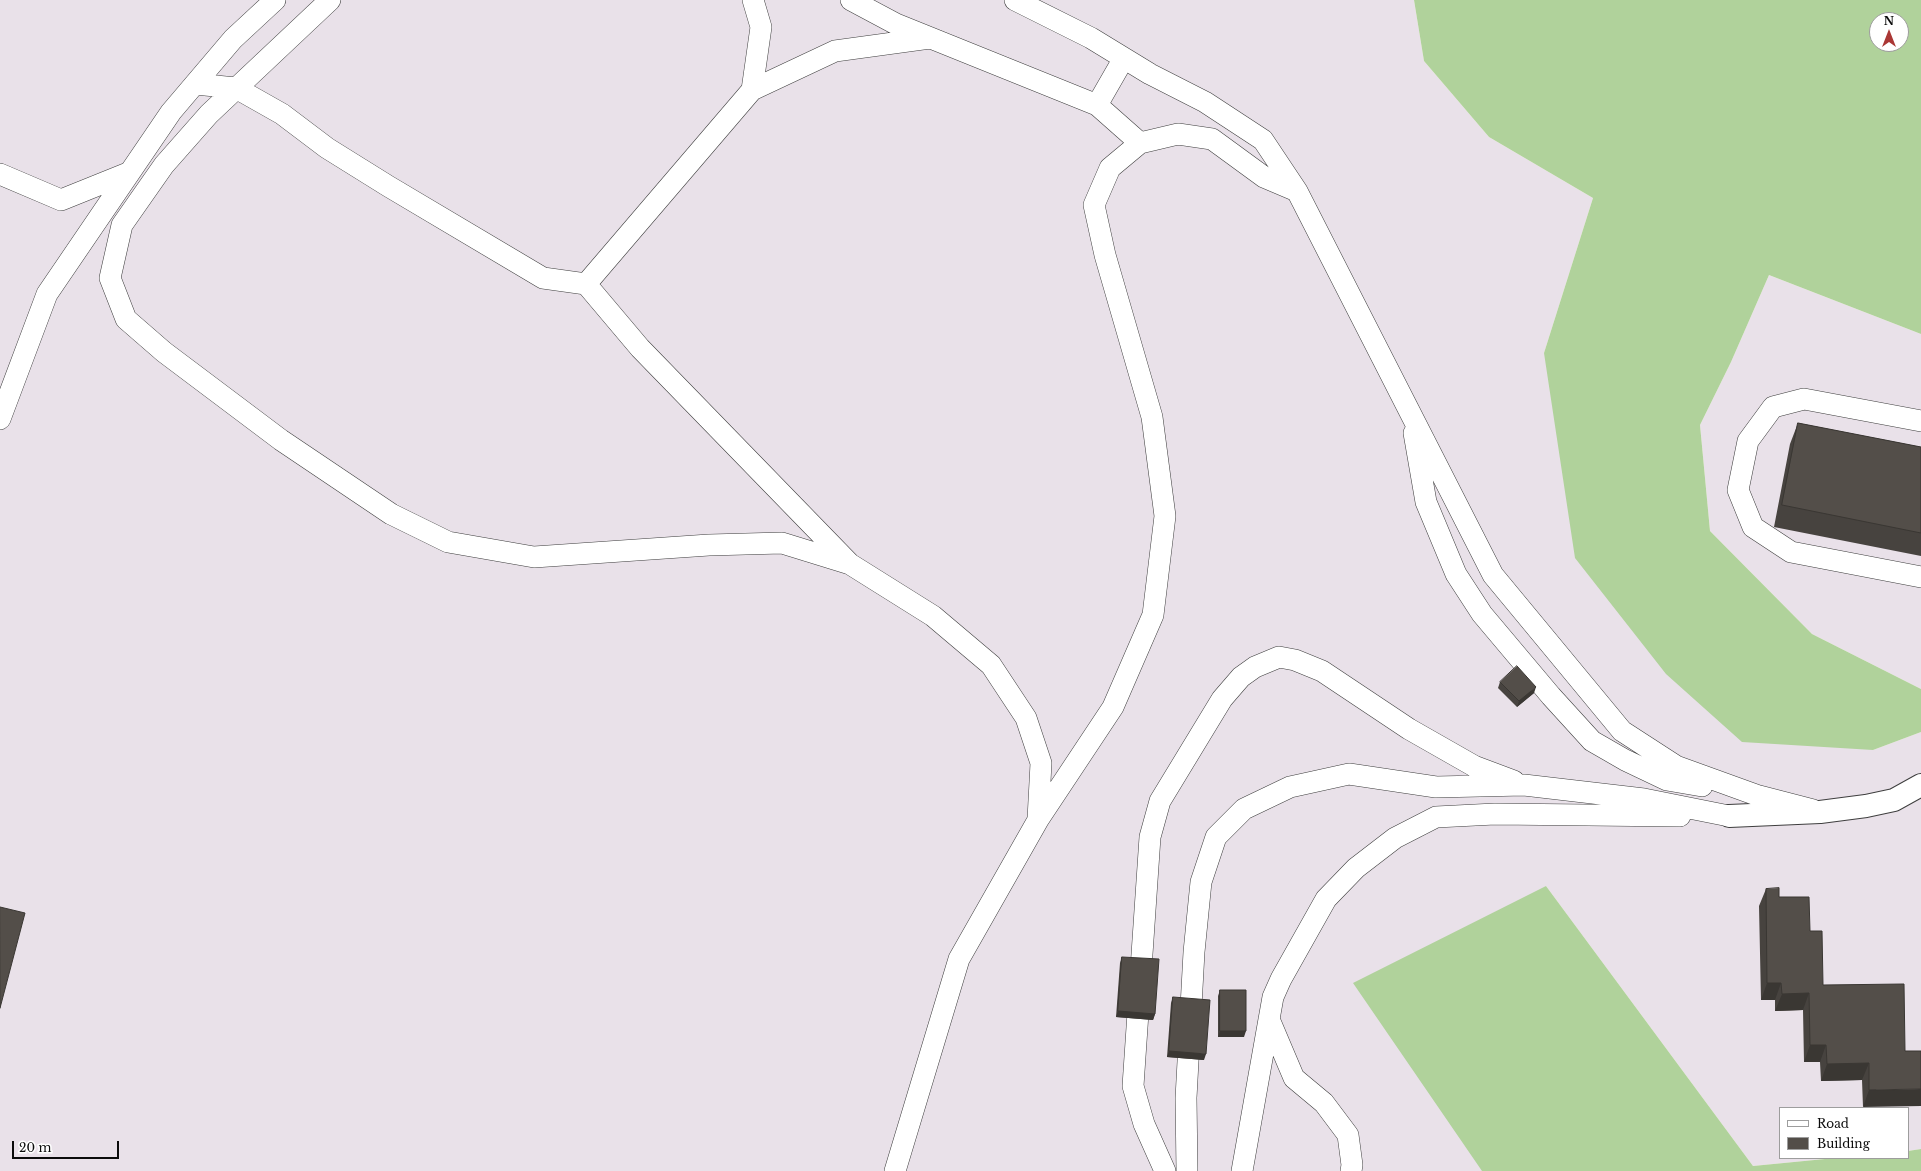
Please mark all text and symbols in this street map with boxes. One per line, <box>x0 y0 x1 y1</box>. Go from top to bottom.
north arrow <box>1869 12 1909 52</box>
text: N <box>1884 14 1894 28</box>
legend <box>1779 1107 1909 1159</box>
text: Road <box>1817 1116 1849 1131</box>
scale bar <box>14 1133 121 1159</box>
text: Building <box>1817 1136 1870 1151</box>
text: 20 m <box>19 1140 51 1155</box>

